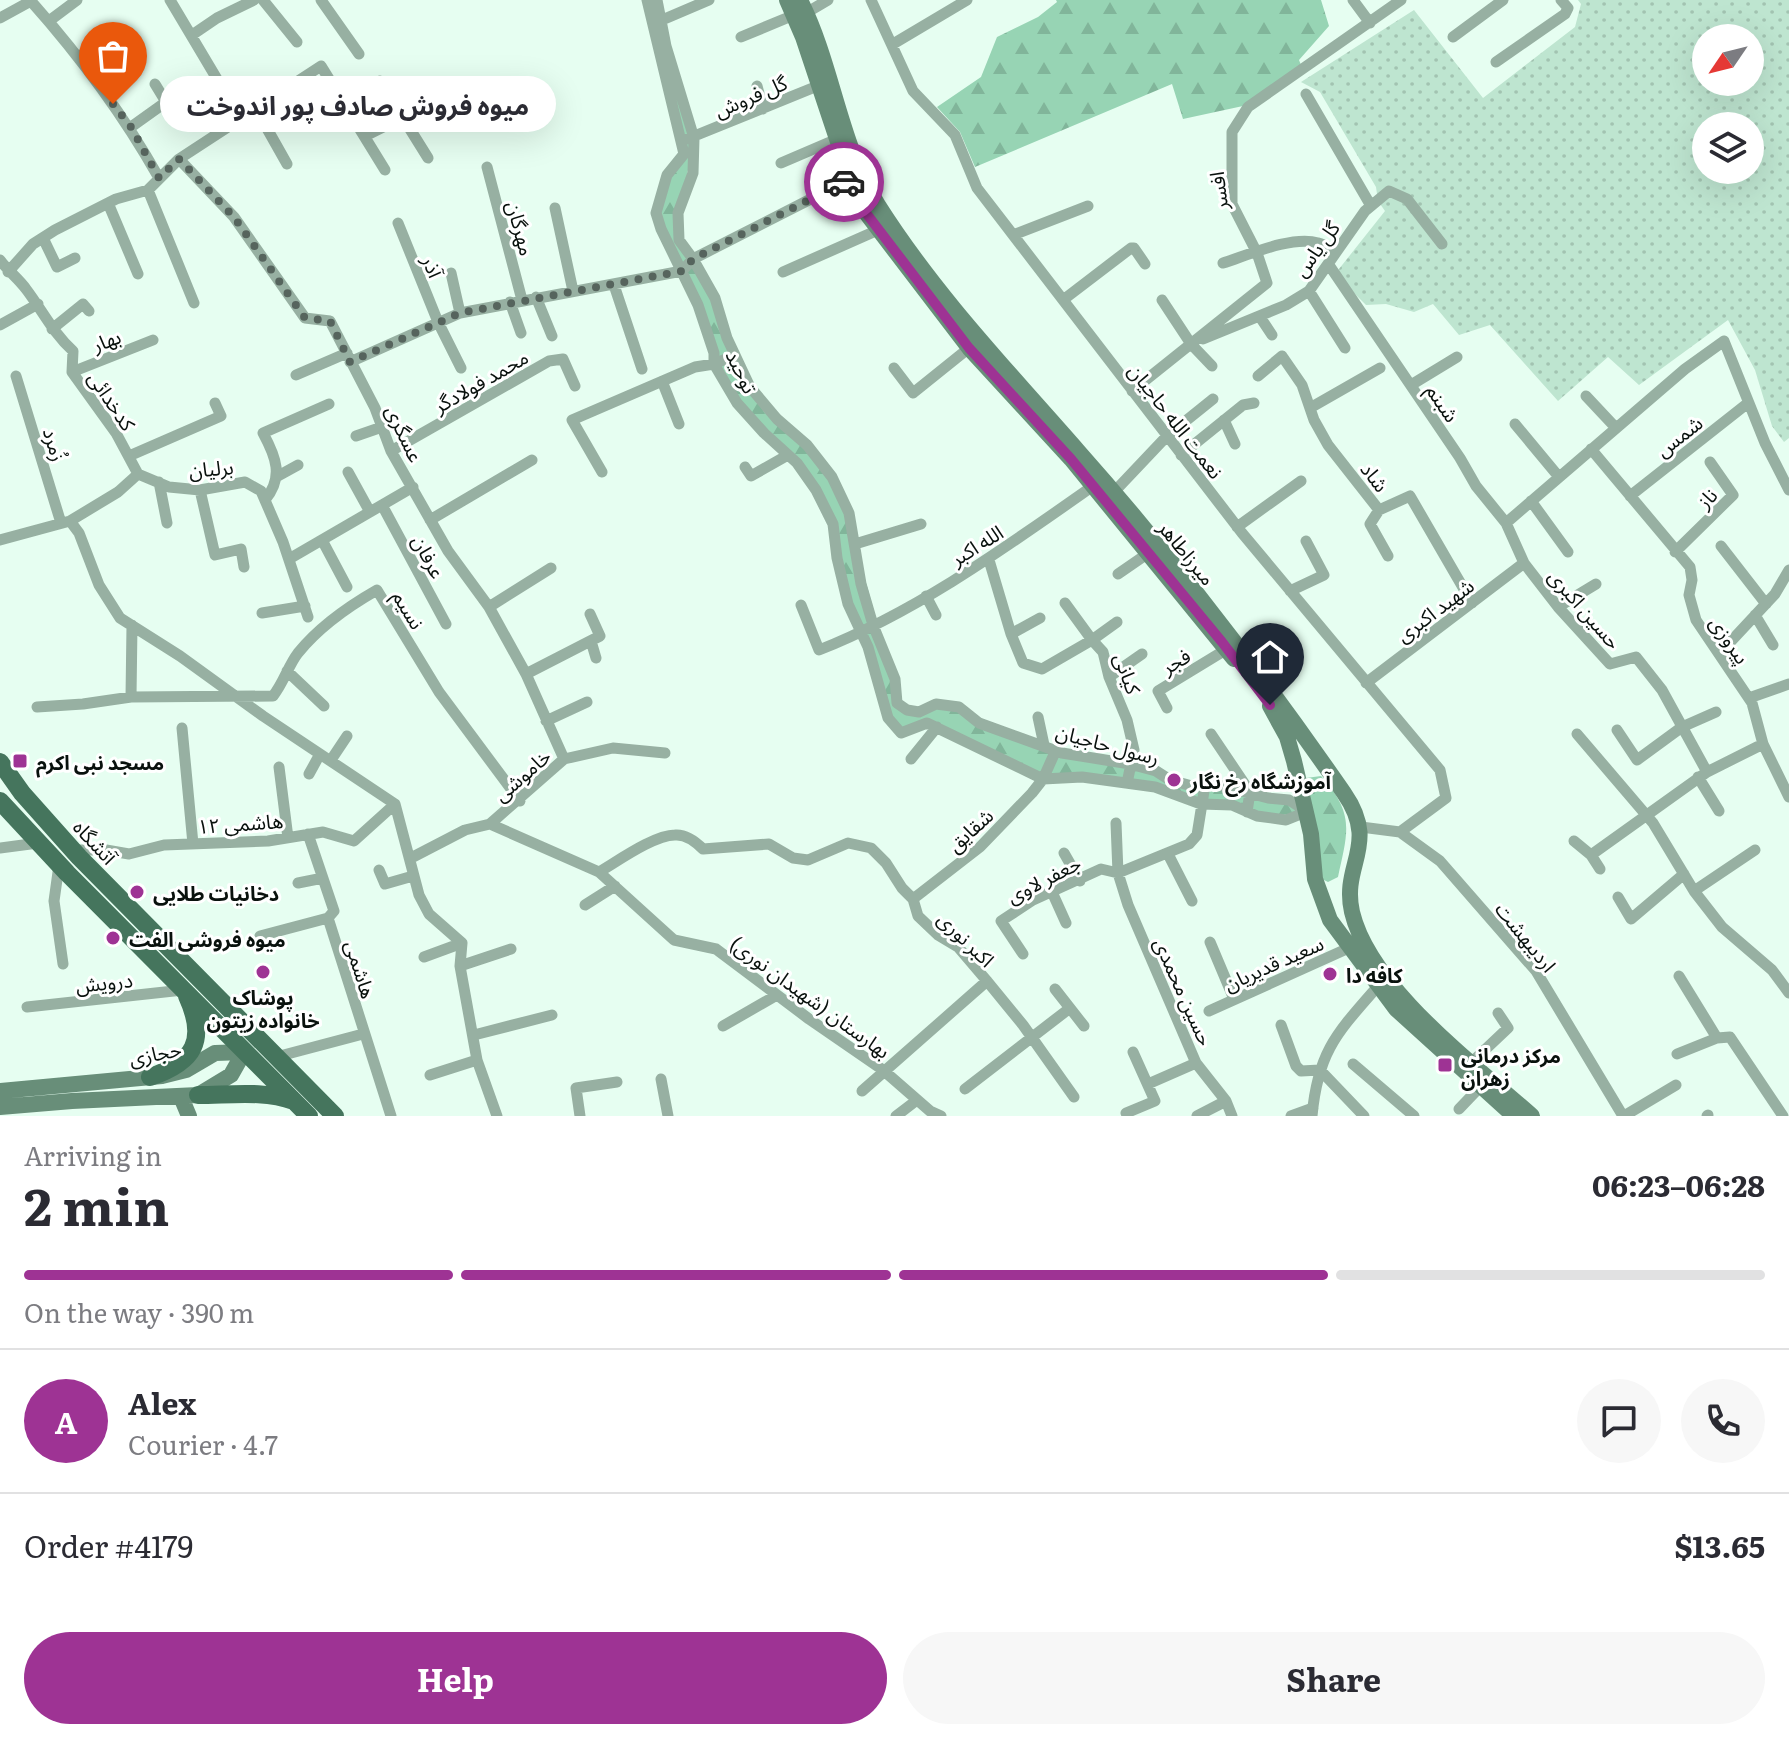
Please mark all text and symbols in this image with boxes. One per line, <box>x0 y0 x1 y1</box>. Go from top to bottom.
pin <box>79 22 147 104</box>
north arrow <box>1692 24 1764 96</box>
map controls <box>1692 24 1764 184</box>
icon: bag <box>91 34 135 78</box>
street label: گل فروش <box>709 66 792 124</box>
callout: میوه فروش صادف پور اندوخت <box>161 76 557 132</box>
text: میوه فروش صادف پور اندوخت <box>187 84 529 123</box>
button: layers <box>1692 112 1764 184</box>
courier <box>804 142 884 222</box>
icon: car <box>822 160 866 204</box>
street label: افسر <box>1200 170 1234 213</box>
street label: مهرگان <box>500 197 544 259</box>
street label: گل یاس <box>1284 213 1346 282</box>
street label: آذر <box>416 249 452 283</box>
street label: بهار <box>86 320 125 359</box>
street label: محمد فولادگر <box>426 341 533 420</box>
street label: توحید <box>720 344 766 398</box>
street label: نعمت الله حاجیان <box>1122 356 1232 484</box>
street label: کدخدائی <box>82 364 144 436</box>
street label: شبنم <box>1419 377 1468 428</box>
street label: عسگری <box>380 399 432 467</box>
street label: شمس <box>1648 407 1708 463</box>
street label: زُمرد <box>37 423 75 465</box>
street label: برلیان <box>187 450 235 484</box>
street label: شاد <box>1355 455 1397 497</box>
street label: ناز <box>1688 480 1723 515</box>
street label: میرزاطاهر <box>1152 512 1224 591</box>
street label: الله اکبر <box>943 516 1008 572</box>
street label: عرفان <box>406 529 454 583</box>
street label: حسین اکبری <box>1543 561 1629 655</box>
street label: شهید اکبری <box>1389 570 1479 648</box>
street label: نسیم <box>385 584 433 635</box>
street label: پیروزی <box>1703 609 1758 669</box>
pin <box>1236 623 1304 705</box>
icon: home <box>1248 635 1292 679</box>
street label: فجر <box>1154 639 1195 681</box>
street label: کیانی <box>1108 648 1150 698</box>
street label: رسول حاجیان <box>1053 715 1163 771</box>
street label: خاموشی <box>486 740 556 808</box>
place label: مسجد نبی اکرم <box>36 746 164 778</box>
marker: مسجد نبی اکرم <box>11 752 29 770</box>
place label: آموزشگاه رخ نگار <box>1189 765 1332 797</box>
marker: آموزشگاه رخ نگار <box>1165 771 1183 789</box>
street label: شقایق <box>939 800 999 858</box>
street label: ۱۲ هاشمی <box>196 804 284 840</box>
street label: آتشگاه <box>67 812 125 871</box>
street label: جعفر لاوی <box>1001 847 1085 909</box>
place label: دخانیات طلایی <box>153 877 279 907</box>
marker: دخانیات طلایی <box>128 883 146 901</box>
street label: اردیبهشت <box>1489 894 1565 978</box>
street label: اکبر نوری <box>932 903 1002 973</box>
place label: میوه فروشی الفت <box>129 923 286 953</box>
street label: سعید قدیریان <box>1218 927 1328 997</box>
street label: بهارستان (شهیدان نوری) <box>725 928 897 1064</box>
marker: میوه فروشی الفت <box>104 929 122 947</box>
street label: حسین محمدی <box>1148 932 1222 1050</box>
street label: هاشمی <box>339 936 385 1002</box>
place label: کافه دا <box>1346 959 1403 989</box>
street label: درویش <box>74 963 134 999</box>
marker: پوشاک خانواده زیتون <box>254 963 272 981</box>
marker: کافه دا <box>1321 965 1339 983</box>
place label: پوشاک خانواده زیتون <box>206 981 320 1034</box>
street label: حجازی <box>126 1032 184 1072</box>
place label: مرکز درمانی زهران <box>1461 1039 1561 1092</box>
marker: مرکز درمانی زهران <box>1436 1056 1454 1074</box>
text: Arriving in <box>24 1135 162 1174</box>
text: 06:23–06:28 <box>1592 1162 1765 1206</box>
text: 2 min <box>24 1165 169 1242</box>
text: On the way · 390 m <box>24 1292 254 1331</box>
button: chat <box>1577 1379 1661 1463</box>
button: phone <box>1681 1379 1765 1463</box>
text: Alex <box>128 1380 196 1424</box>
text: A <box>55 1399 77 1443</box>
text: Courier · 4.7 <box>128 1424 278 1463</box>
text: Order #4179 <box>24 1523 193 1567</box>
text: $13.65 <box>1674 1523 1765 1567</box>
button: Help <box>24 1632 887 1724</box>
button: Share <box>903 1632 1765 1724</box>

